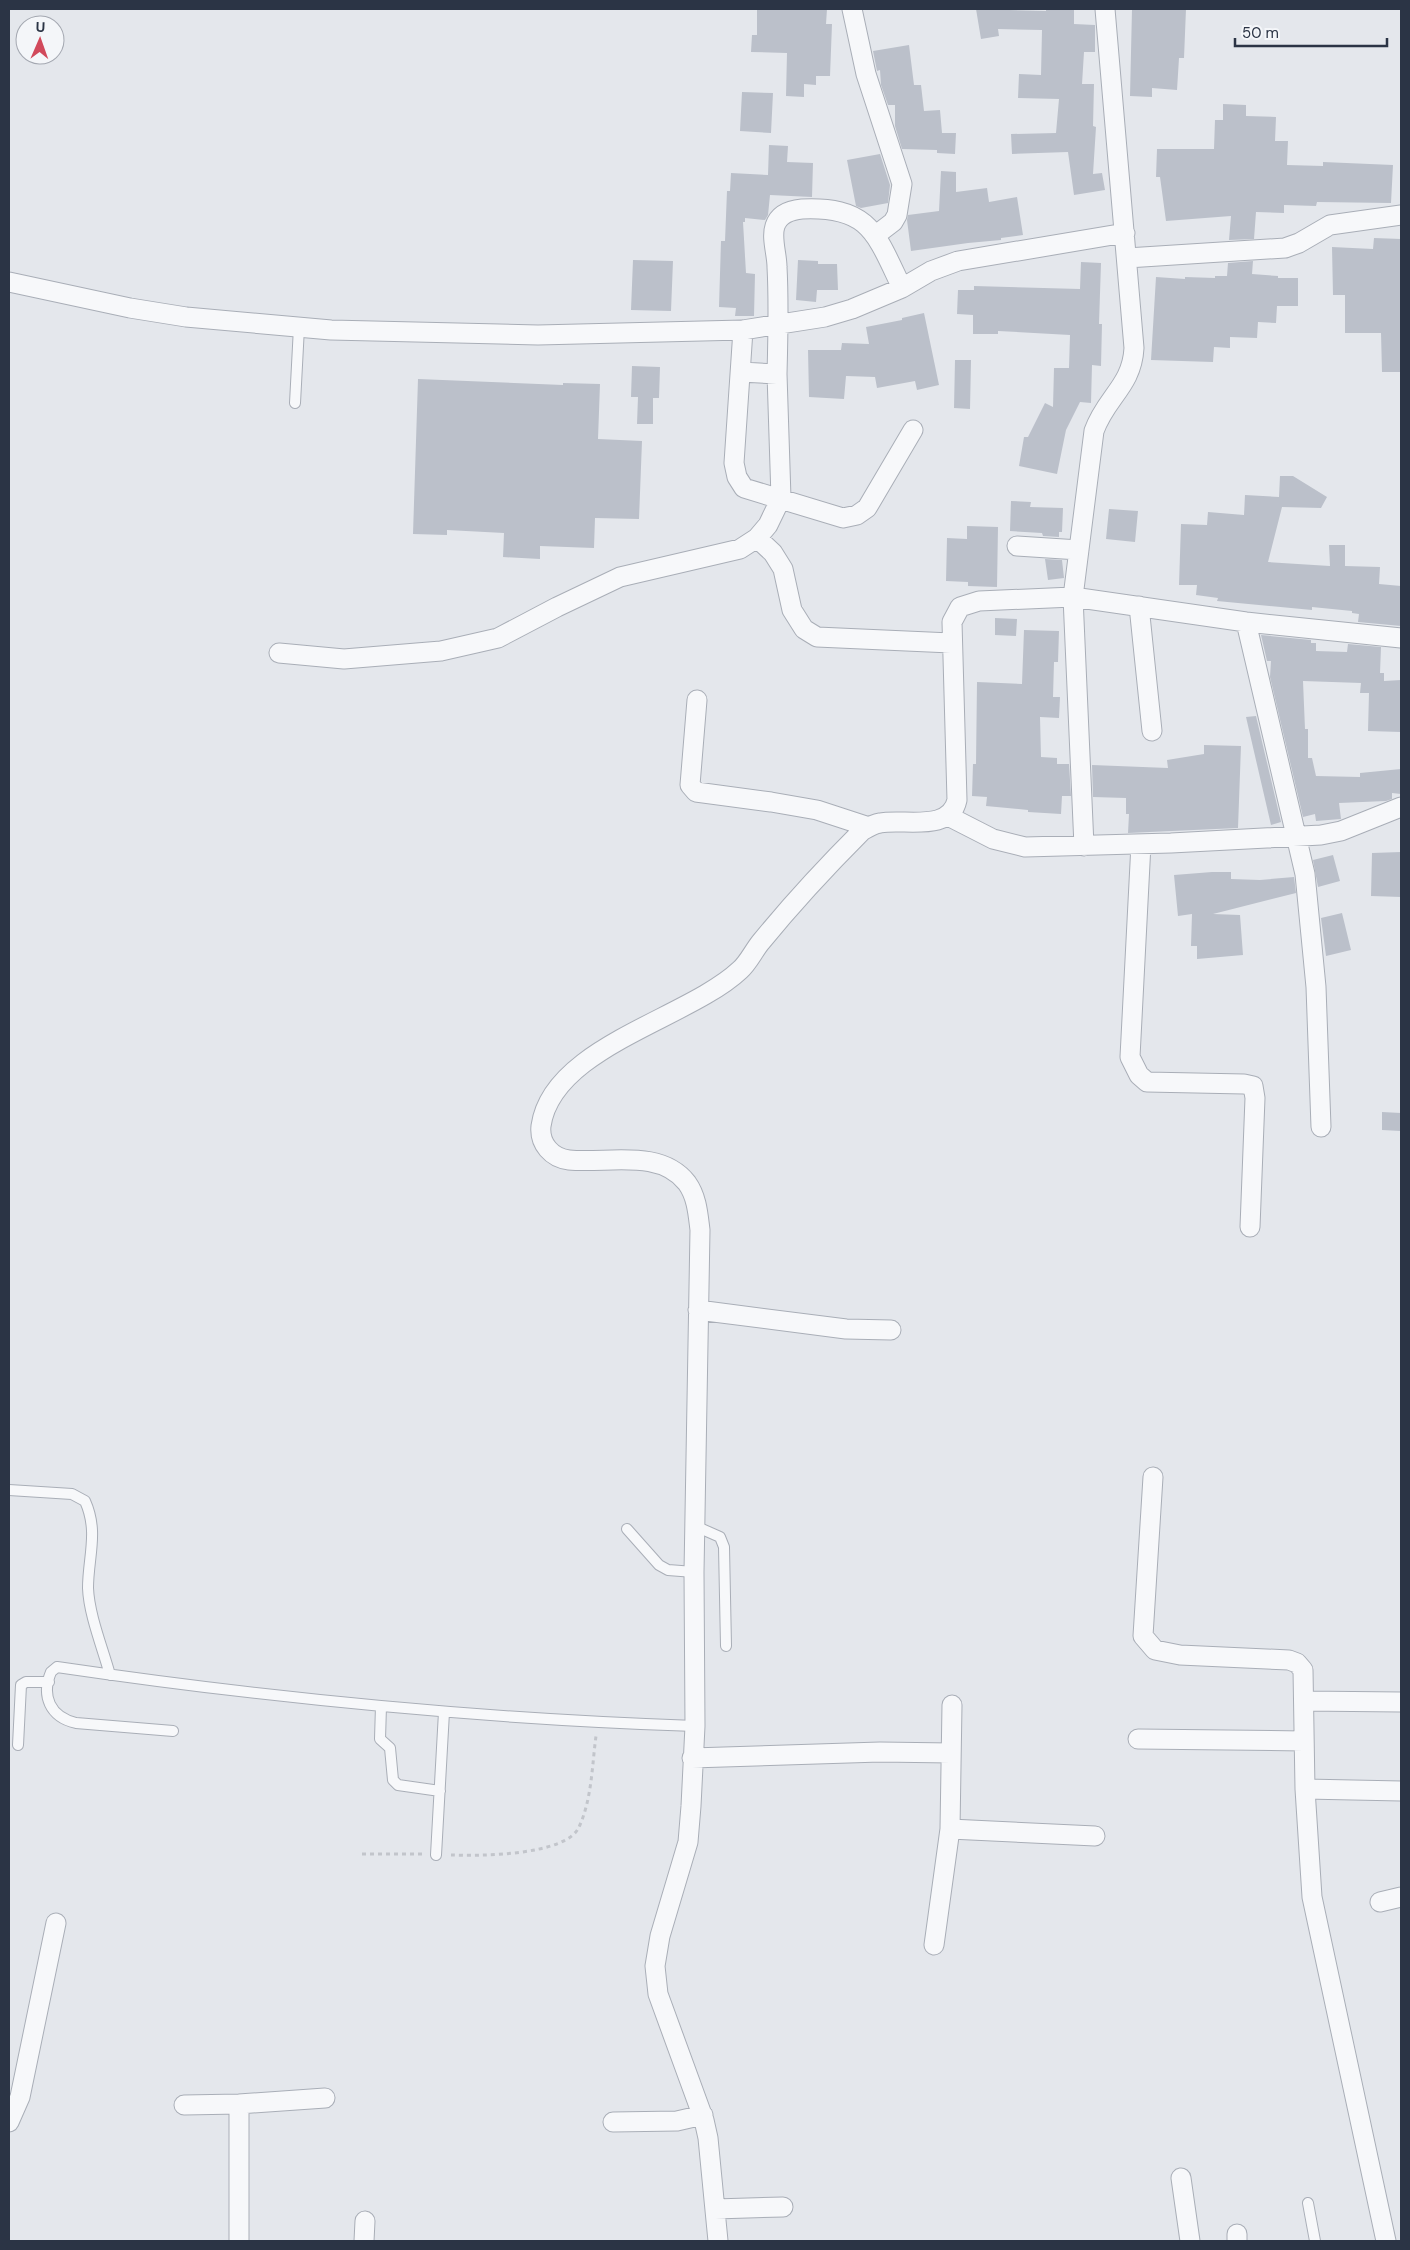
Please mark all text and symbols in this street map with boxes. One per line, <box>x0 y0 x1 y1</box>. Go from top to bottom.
north arrow <box>15 15 65 65</box>
scale bar <box>1235 15 1388 47</box>
text: U <box>35 18 46 36</box>
text: 50 m <box>1242 23 1279 43</box>

